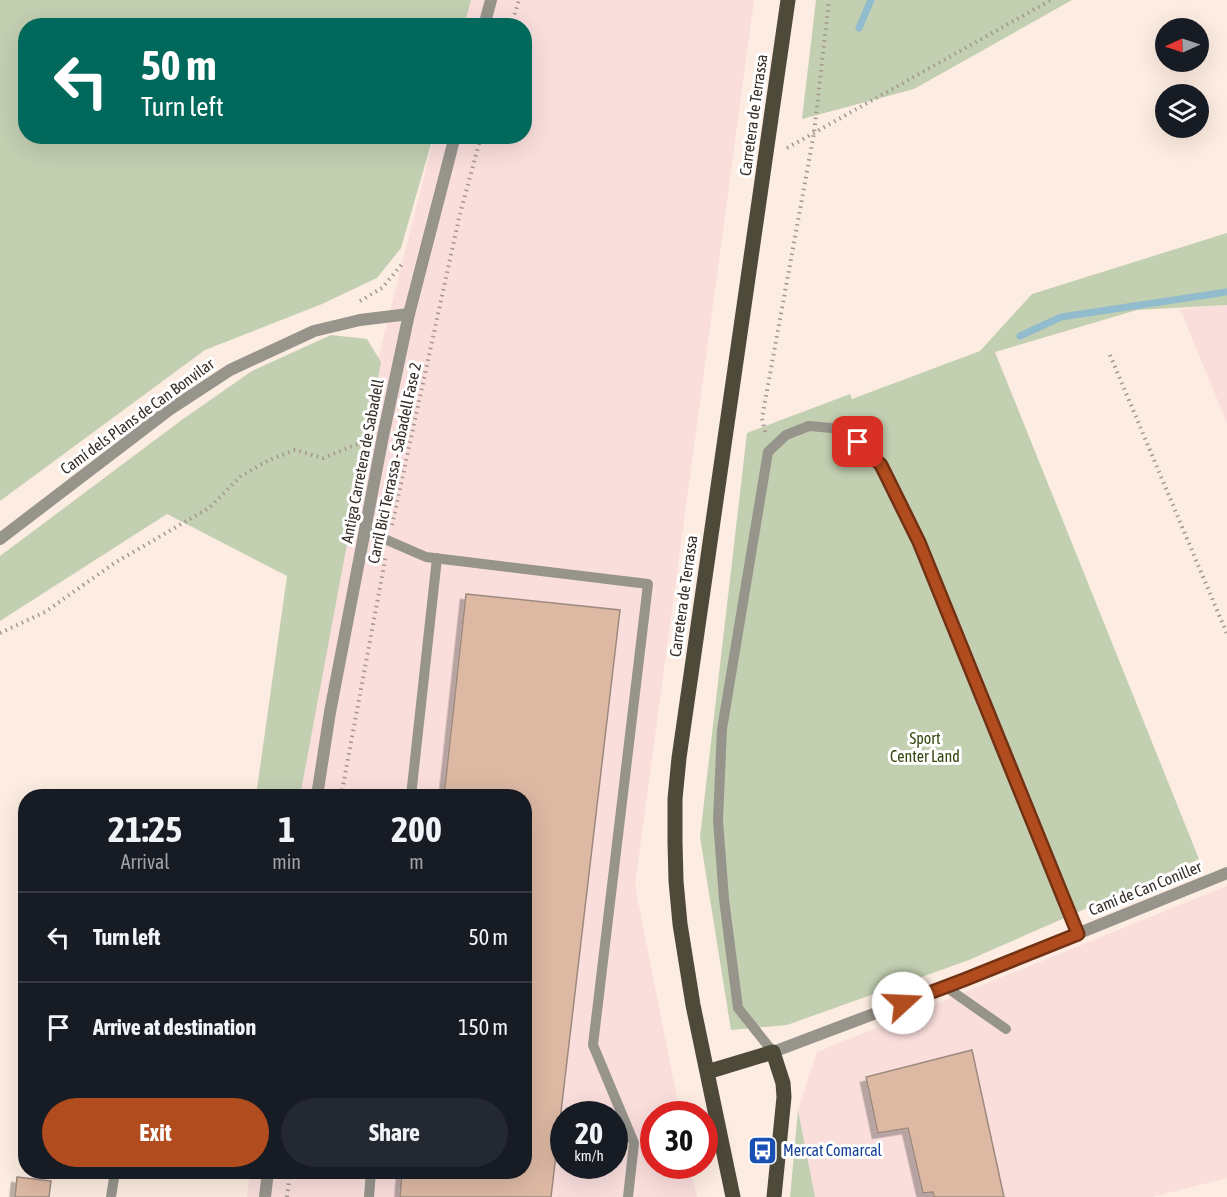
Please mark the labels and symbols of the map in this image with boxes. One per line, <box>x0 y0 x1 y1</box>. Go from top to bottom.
north arrow <box>1155 18 1209 72</box>
street label: Carretera de Terrassa <box>736 53 770 177</box>
street label: Camí dels Plans de Can Bonvilar <box>57 354 217 478</box>
street label: Carril Bici Terrassa - Sabadell Fase 2 <box>364 361 424 565</box>
street label: Antiga Carretera de Sabadell <box>337 377 388 545</box>
pin <box>832 416 883 467</box>
street label: Carretera de Terrassa <box>666 534 700 658</box>
park label: Sport Center Land <box>890 729 960 765</box>
street label: Camí de Can Coniller <box>1086 857 1204 919</box>
position arrow <box>871 971 935 1035</box>
speed limit sign: 30 <box>640 1101 718 1179</box>
bus stop icon: Mercat Comarcal <box>746 1134 778 1166</box>
place label: Mercat Comarcal <box>783 1141 883 1159</box>

